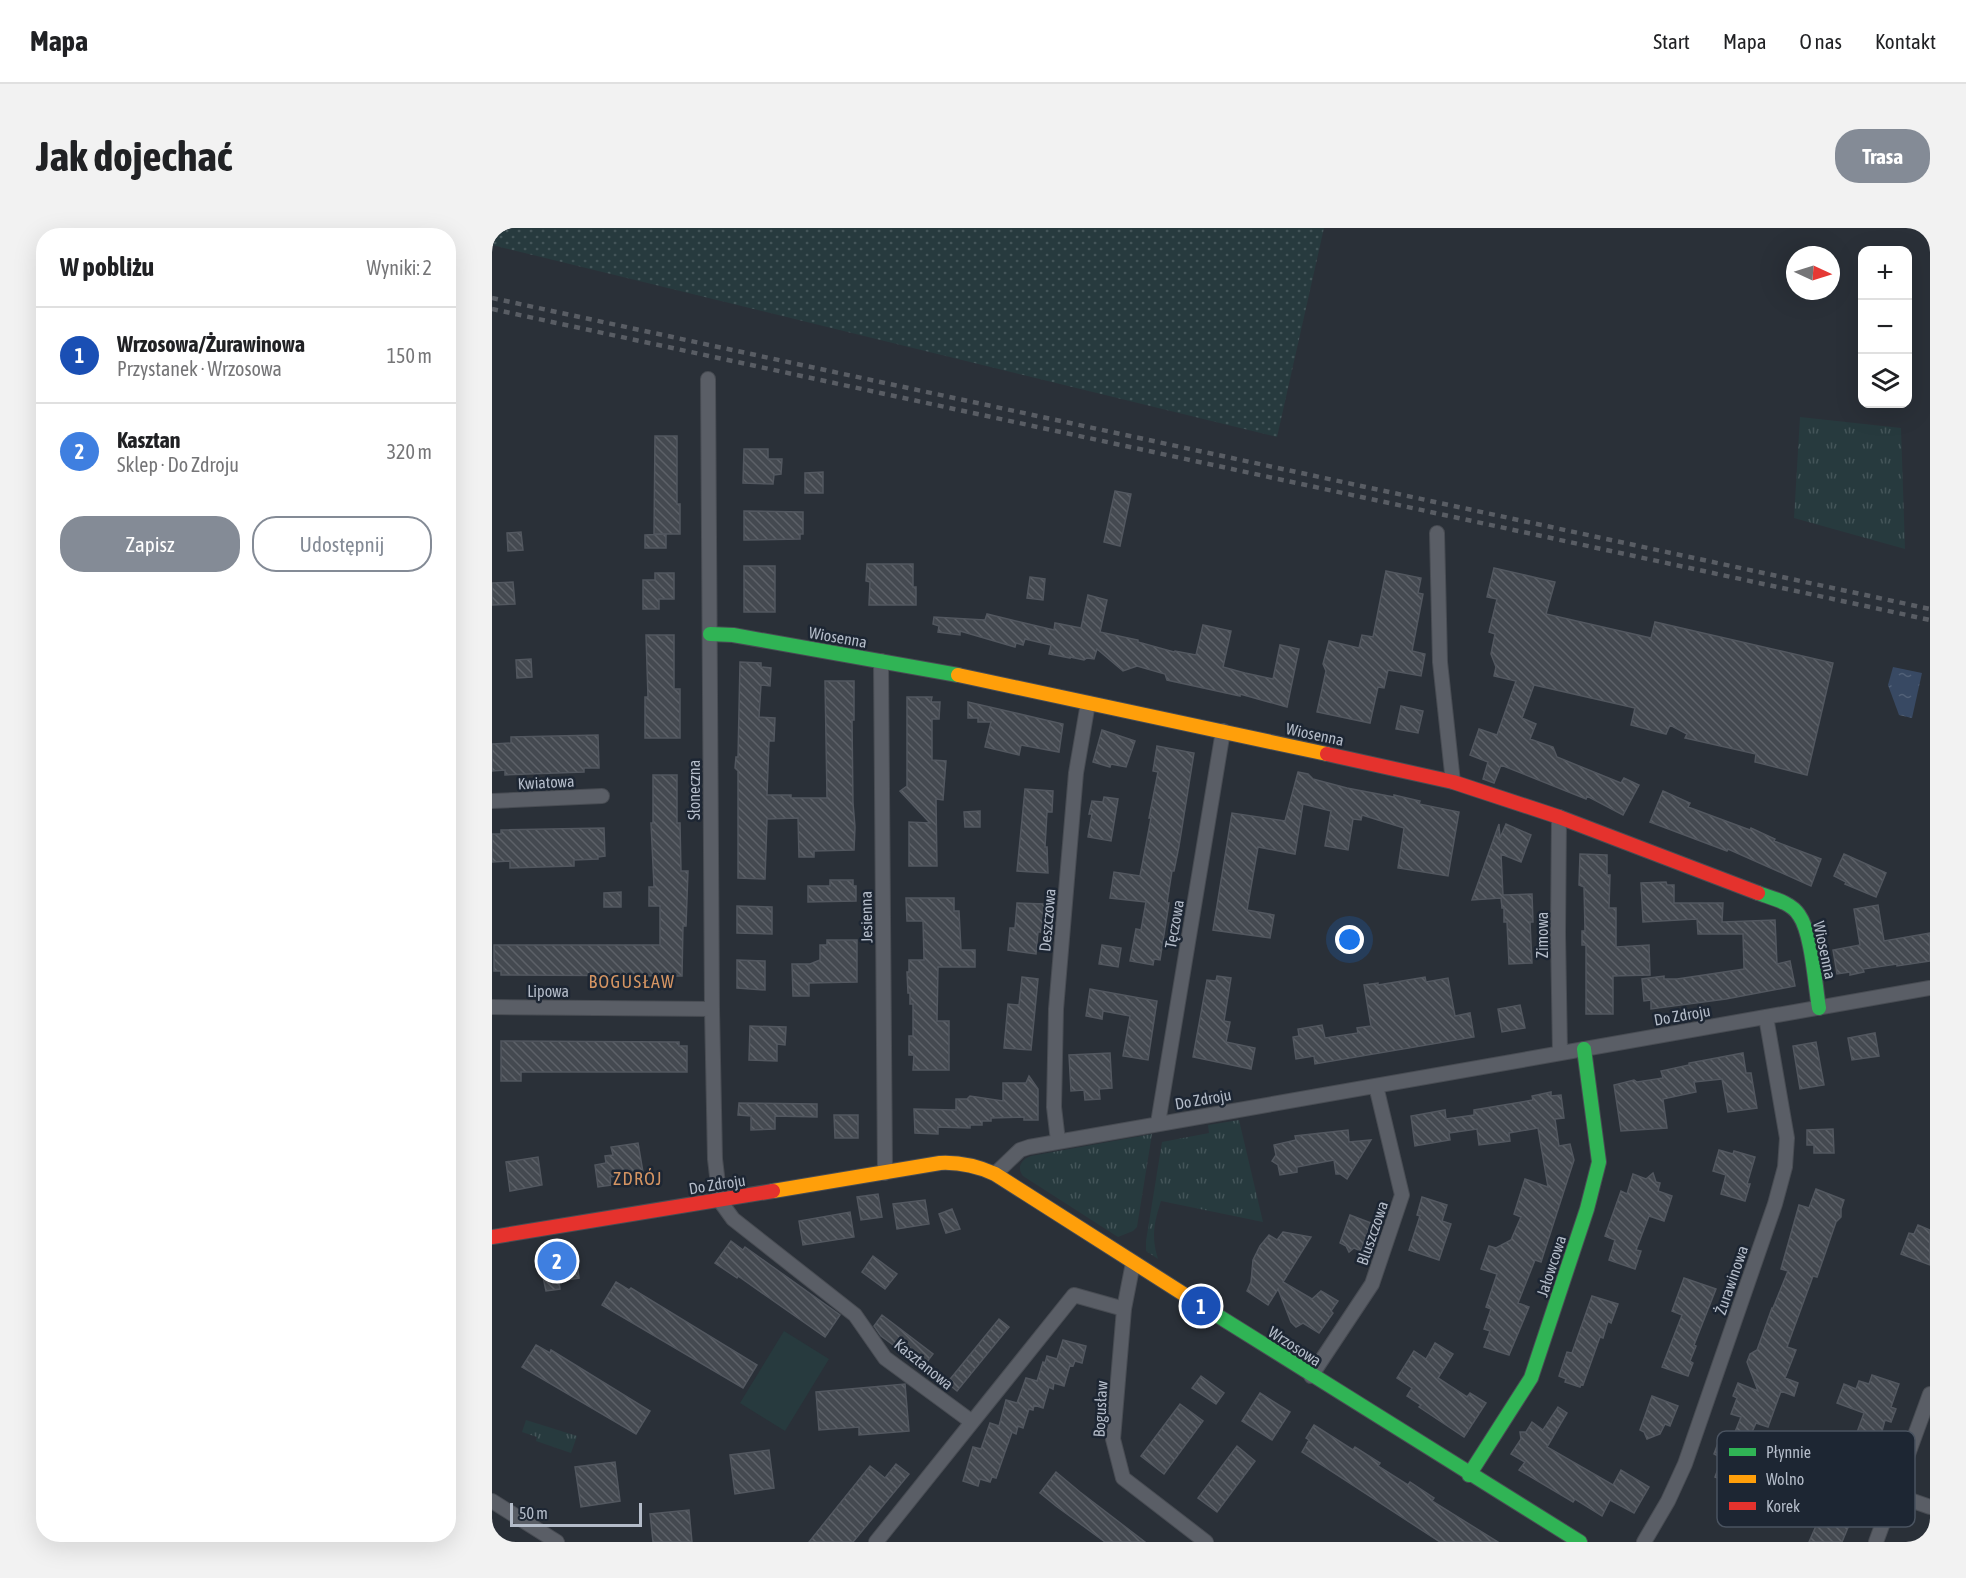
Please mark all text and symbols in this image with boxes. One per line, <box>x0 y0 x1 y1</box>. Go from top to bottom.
text: Mapa <box>30 25 88 57</box>
text: Start <box>1653 29 1690 53</box>
text: Mapa <box>1723 29 1766 53</box>
text: O nas <box>1799 29 1842 53</box>
text: Kontakt <box>1875 29 1936 53</box>
button: Trasa <box>1835 129 1930 183</box>
text: Jak dojechać <box>36 132 232 180</box>
north arrow <box>1786 246 1840 300</box>
map controls <box>1858 246 1912 408</box>
button: + <box>1858 246 1912 300</box>
text: W pobliżu <box>60 252 154 282</box>
text: Wyniki: 2 <box>366 256 432 279</box>
button: − <box>1858 300 1912 354</box>
text: Wrzosowa/Żurawinowa <box>117 331 305 357</box>
text: 1 <box>75 344 84 367</box>
text: 150 m <box>387 344 432 367</box>
button: layers <box>1858 354 1912 408</box>
text: Przystanek · Wrzosowa <box>117 357 282 380</box>
text: Kasztan <box>117 427 181 453</box>
text: 2 <box>75 440 84 463</box>
text: 320 m <box>387 440 432 463</box>
text: Sklep · Do Zdroju <box>117 453 239 476</box>
button: Zapisz <box>60 516 240 572</box>
button: Udostępnij <box>252 516 432 572</box>
street label: Wiosenna <box>808 623 868 651</box>
street label: Wiosenna <box>1284 719 1346 749</box>
street label: Słoneczna <box>685 760 703 820</box>
street label: Kwiatowa <box>517 772 575 792</box>
street label: Deszczowa <box>1035 888 1059 952</box>
street label: Jesienna <box>857 891 875 943</box>
street label: Tęczowa <box>1161 898 1188 950</box>
street label: Zimowa <box>1533 912 1551 958</box>
street label: Wiosenna <box>1810 919 1840 981</box>
your location <box>1335 925 1364 954</box>
district label: BOGUSŁAW <box>588 971 676 992</box>
street label: Lipowa <box>527 982 569 1001</box>
street label: Do Zdroju <box>1652 1001 1712 1030</box>
street label: Do Zdroju <box>1173 1085 1233 1114</box>
district label: ZDRÓJ <box>613 1168 663 1189</box>
street label: Do Zdroju <box>687 1171 747 1198</box>
street label: Bluszczowa <box>1353 1199 1391 1267</box>
street label: Jałowcowa <box>1533 1233 1569 1299</box>
pin: 2 <box>538 1238 576 1284</box>
street label: Żurawinowa <box>1711 1243 1751 1317</box>
pin: 1 <box>1182 1284 1220 1328</box>
street label: Wrzosowa <box>1265 1322 1325 1370</box>
street label: Kasztanowa <box>891 1335 957 1393</box>
street label: Bogusław <box>1090 1380 1111 1438</box>
legend <box>1717 1431 1915 1527</box>
text: Płynnie <box>1766 1443 1811 1462</box>
text: Wolno <box>1766 1470 1804 1488</box>
text: Korek <box>1766 1497 1800 1515</box>
scale bar <box>510 1500 642 1528</box>
text: 50 m <box>519 1504 548 1522</box>

